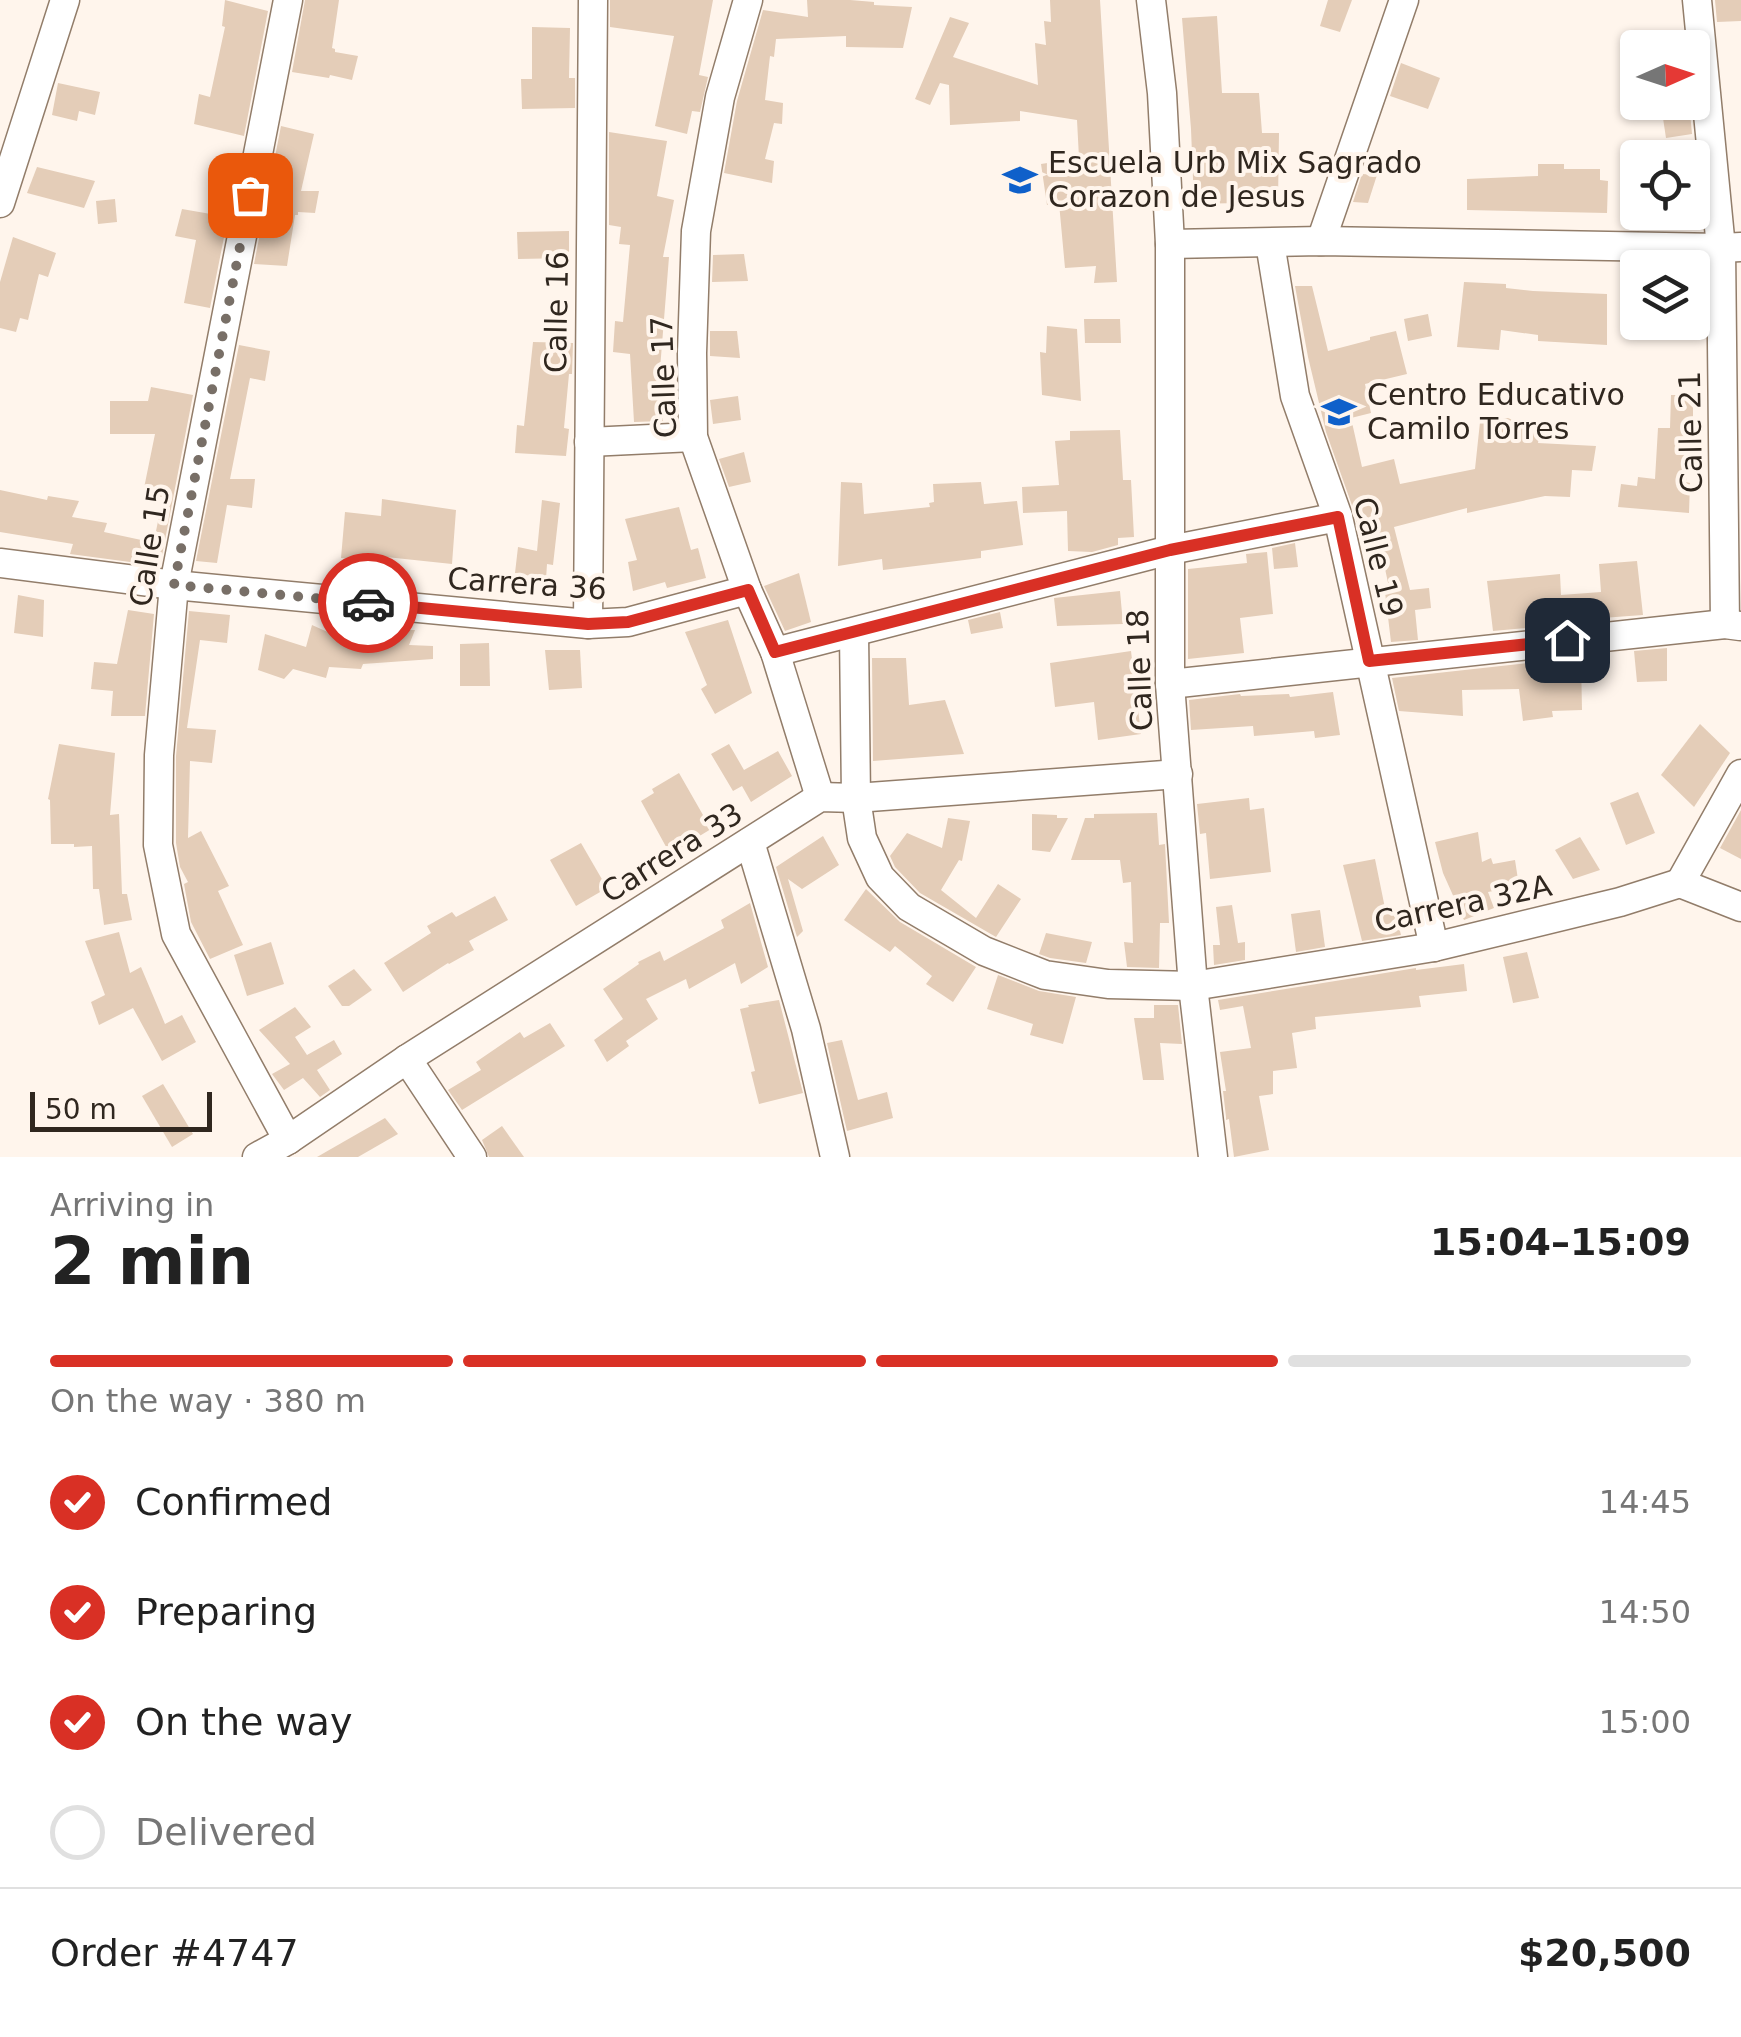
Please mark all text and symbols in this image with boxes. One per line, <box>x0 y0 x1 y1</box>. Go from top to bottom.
north arrow <box>1620 30 1710 120</box>
map controls <box>1620 30 1710 340</box>
button: locate <box>1620 140 1710 230</box>
place label: Escuela Urb Mix Sagrado Corazon de Jesus <box>1048 145 1422 214</box>
pin <box>208 153 293 238</box>
school or university icon: Escuela Urb Mix Sagrado Corazon de Jesus <box>1001 161 1039 199</box>
icon: bag <box>223 168 278 223</box>
button: layers <box>1620 250 1710 340</box>
street label: Calle 16 <box>538 251 575 373</box>
street label: Calle 17 <box>644 315 683 439</box>
street label: Calle 21 <box>1672 371 1709 493</box>
place label: Centro Educativo Camilo Torres <box>1367 377 1625 446</box>
school or university icon: Centro Educativo Camilo Torres <box>1320 393 1358 431</box>
street label: Calle 15 <box>123 483 176 609</box>
street label: Calle 19 <box>1347 493 1410 620</box>
courier <box>318 553 418 653</box>
street label: Carrera 36 <box>446 560 608 607</box>
icon: car <box>341 576 396 631</box>
pin <box>1525 598 1610 683</box>
street label: Calle 18 <box>1120 608 1159 732</box>
icon: home <box>1540 613 1595 668</box>
street label: Carrera 33 <box>595 795 749 910</box>
street label: Carrera 32A <box>1371 868 1555 939</box>
scale bar <box>30 1087 212 1132</box>
text: 50 m <box>45 1093 117 1126</box>
text: Arriving in <box>50 1186 214 1224</box>
text: 15:04–15:09 <box>1430 1220 1691 1264</box>
text: 2 min <box>50 1224 254 1299</box>
text: On the way · 380 m <box>50 1382 366 1420</box>
icon: check <box>50 1475 105 1530</box>
text: Confirmed <box>135 1480 332 1524</box>
text: 14:45 <box>1599 1483 1691 1521</box>
icon: check <box>50 1585 105 1640</box>
text: Preparing <box>135 1590 317 1634</box>
text: 14:50 <box>1599 1593 1691 1631</box>
icon: check <box>50 1695 105 1750</box>
text: On the way <box>135 1700 352 1744</box>
text: 15:00 <box>1599 1703 1691 1741</box>
text: Delivered <box>135 1810 317 1854</box>
text: Order #4747 <box>50 1931 299 1975</box>
text: $20,500 <box>1518 1931 1691 1975</box>

